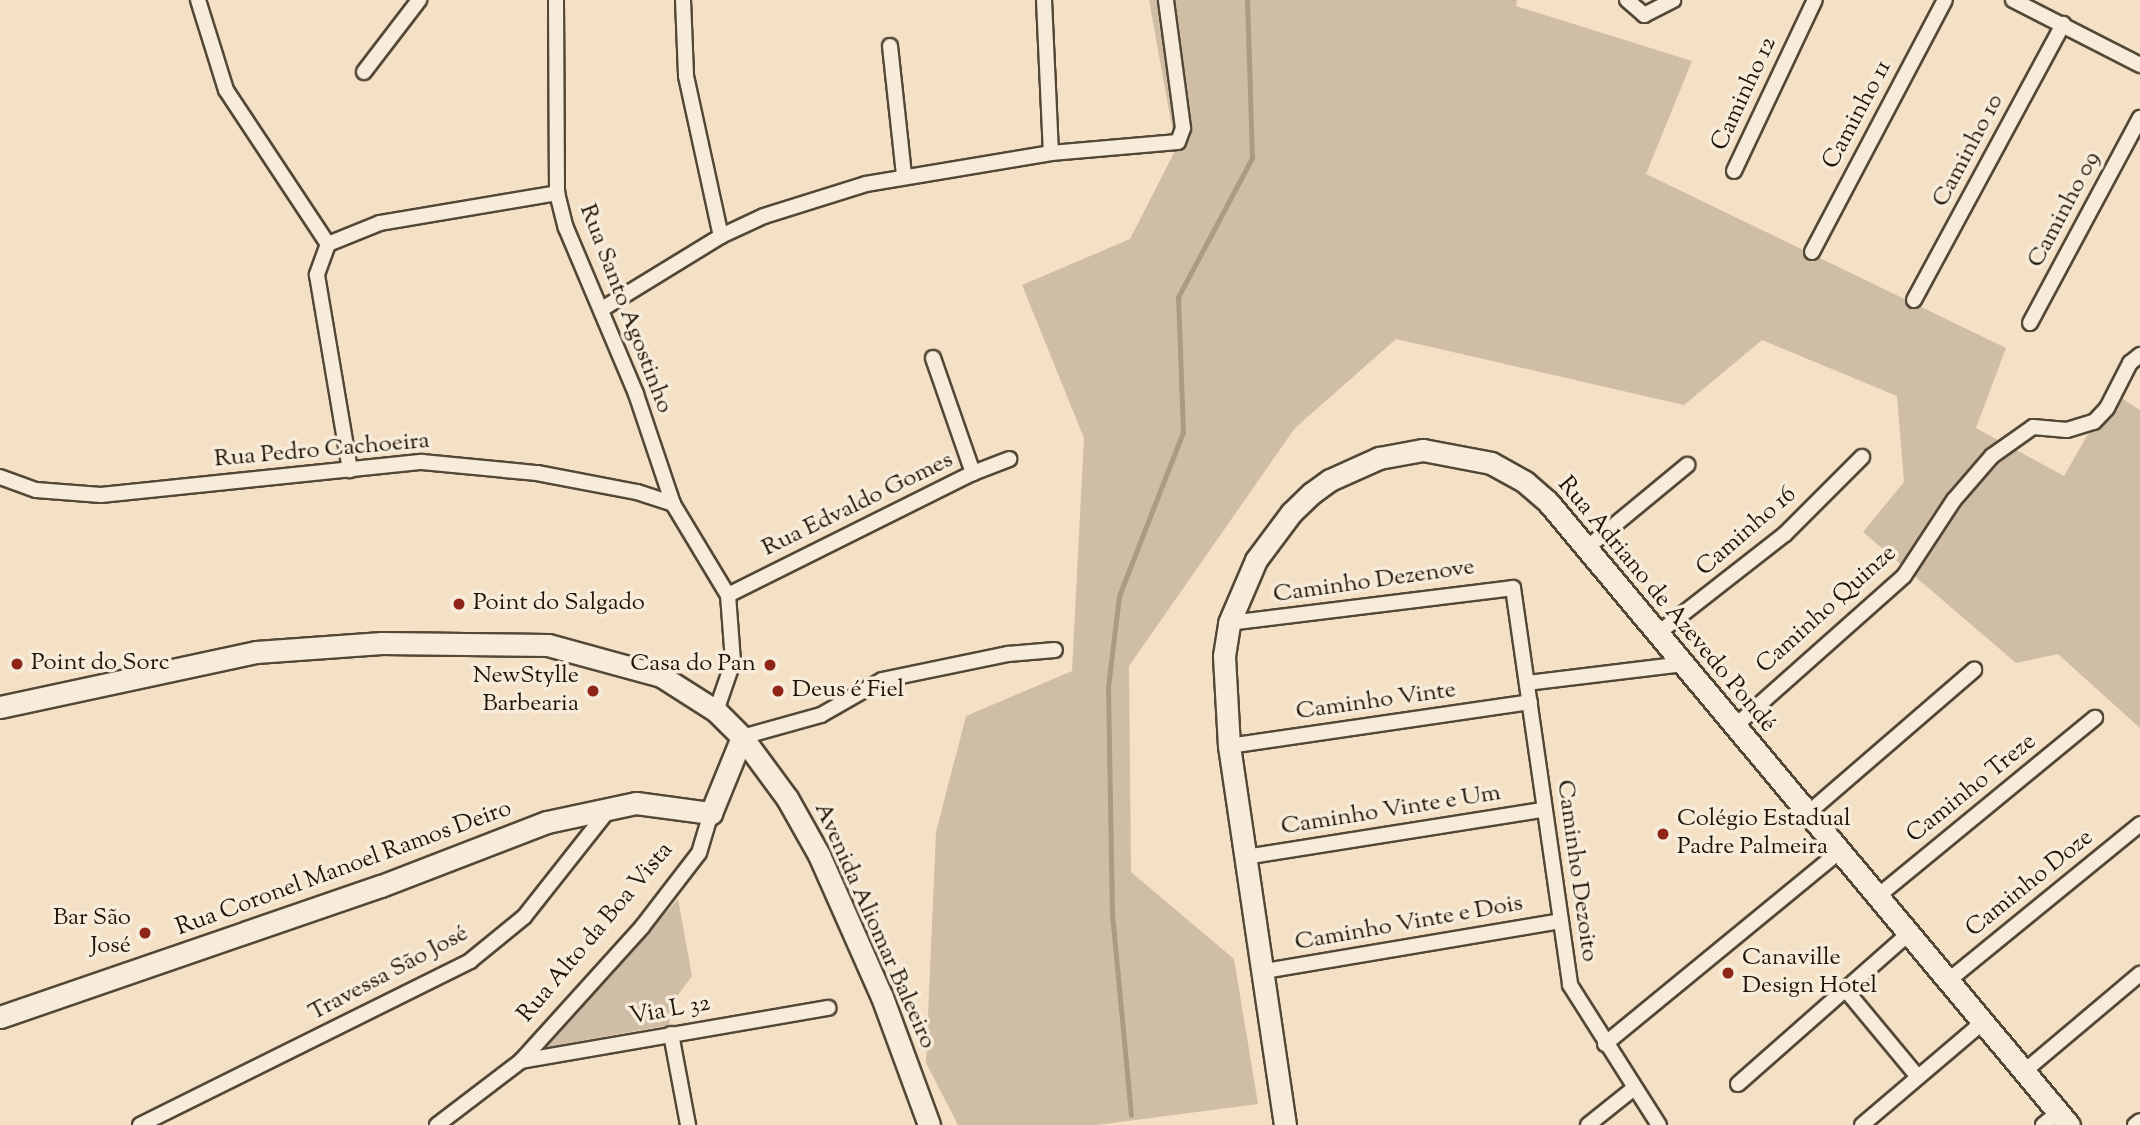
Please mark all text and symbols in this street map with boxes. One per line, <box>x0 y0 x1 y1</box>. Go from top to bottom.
street label: Caminho 12 <box>1706 32 1784 156</box>
street label: Caminho 11 <box>1817 56 1899 174</box>
street label: Caminho 10 <box>1927 90 2011 212</box>
street label: Caminho 09 <box>2022 147 2108 273</box>
street label: Rua Santo Agostinho <box>572 200 678 418</box>
street label: Rua Pedro Cachoeira <box>213 427 431 475</box>
street label: Rua Edvaldo Gomes <box>758 446 958 564</box>
street label: Rua Adriano de Azevedo Pondé <box>1551 471 1781 739</box>
street label: Caminho 16 <box>1691 481 1803 583</box>
street label: Caminho Quinze <box>1751 540 1903 680</box>
street label: Caminho Dezenove <box>1272 554 1476 610</box>
place label: Point do Salgado <box>473 590 645 618</box>
marker: Point do Salgado <box>451 596 467 612</box>
place label: Point do Sorc <box>31 650 170 678</box>
place label: Casa do Pan <box>630 651 756 679</box>
marker: Point do Sorc <box>9 656 25 672</box>
marker: Casa do Pan <box>762 657 778 673</box>
place label: NewStylle Barbearia <box>473 663 579 719</box>
place label: Deus é Fiel <box>792 677 904 705</box>
street label: Caminho Vinte <box>1294 677 1458 727</box>
marker: NewStylle Barbearia <box>585 683 601 699</box>
marker: Deus é Fiel <box>770 683 786 699</box>
street label: Caminho Treze <box>1901 728 2043 850</box>
street label: Caminho Dezoito <box>1549 778 1603 964</box>
street label: Caminho Vinte e Um <box>1279 779 1503 843</box>
street label: Rua Coronel Manoel Ramos Deiro <box>172 795 516 943</box>
street label: Avenida Aliomar Baleeiro <box>807 798 941 1054</box>
place label: Colégio Estadual Padre Palmeira <box>1677 806 1851 862</box>
street label: Caminho Doze <box>1961 824 2099 944</box>
marker: Colégio Estadual Padre Palmeira <box>1655 826 1671 842</box>
street label: Rua Alto da Boa Vista <box>512 837 680 1029</box>
street label: Caminho Vinte e Dois <box>1293 890 1525 958</box>
place label: Bar São José <box>53 905 131 961</box>
street label: Travessa São José <box>304 920 474 1028</box>
marker: Bar São José <box>137 925 153 941</box>
place label: Canaville Design Hotel <box>1742 945 1877 1001</box>
marker: Canaville Design Hotel <box>1720 965 1736 981</box>
street label: Via L 32 <box>627 990 713 1032</box>

